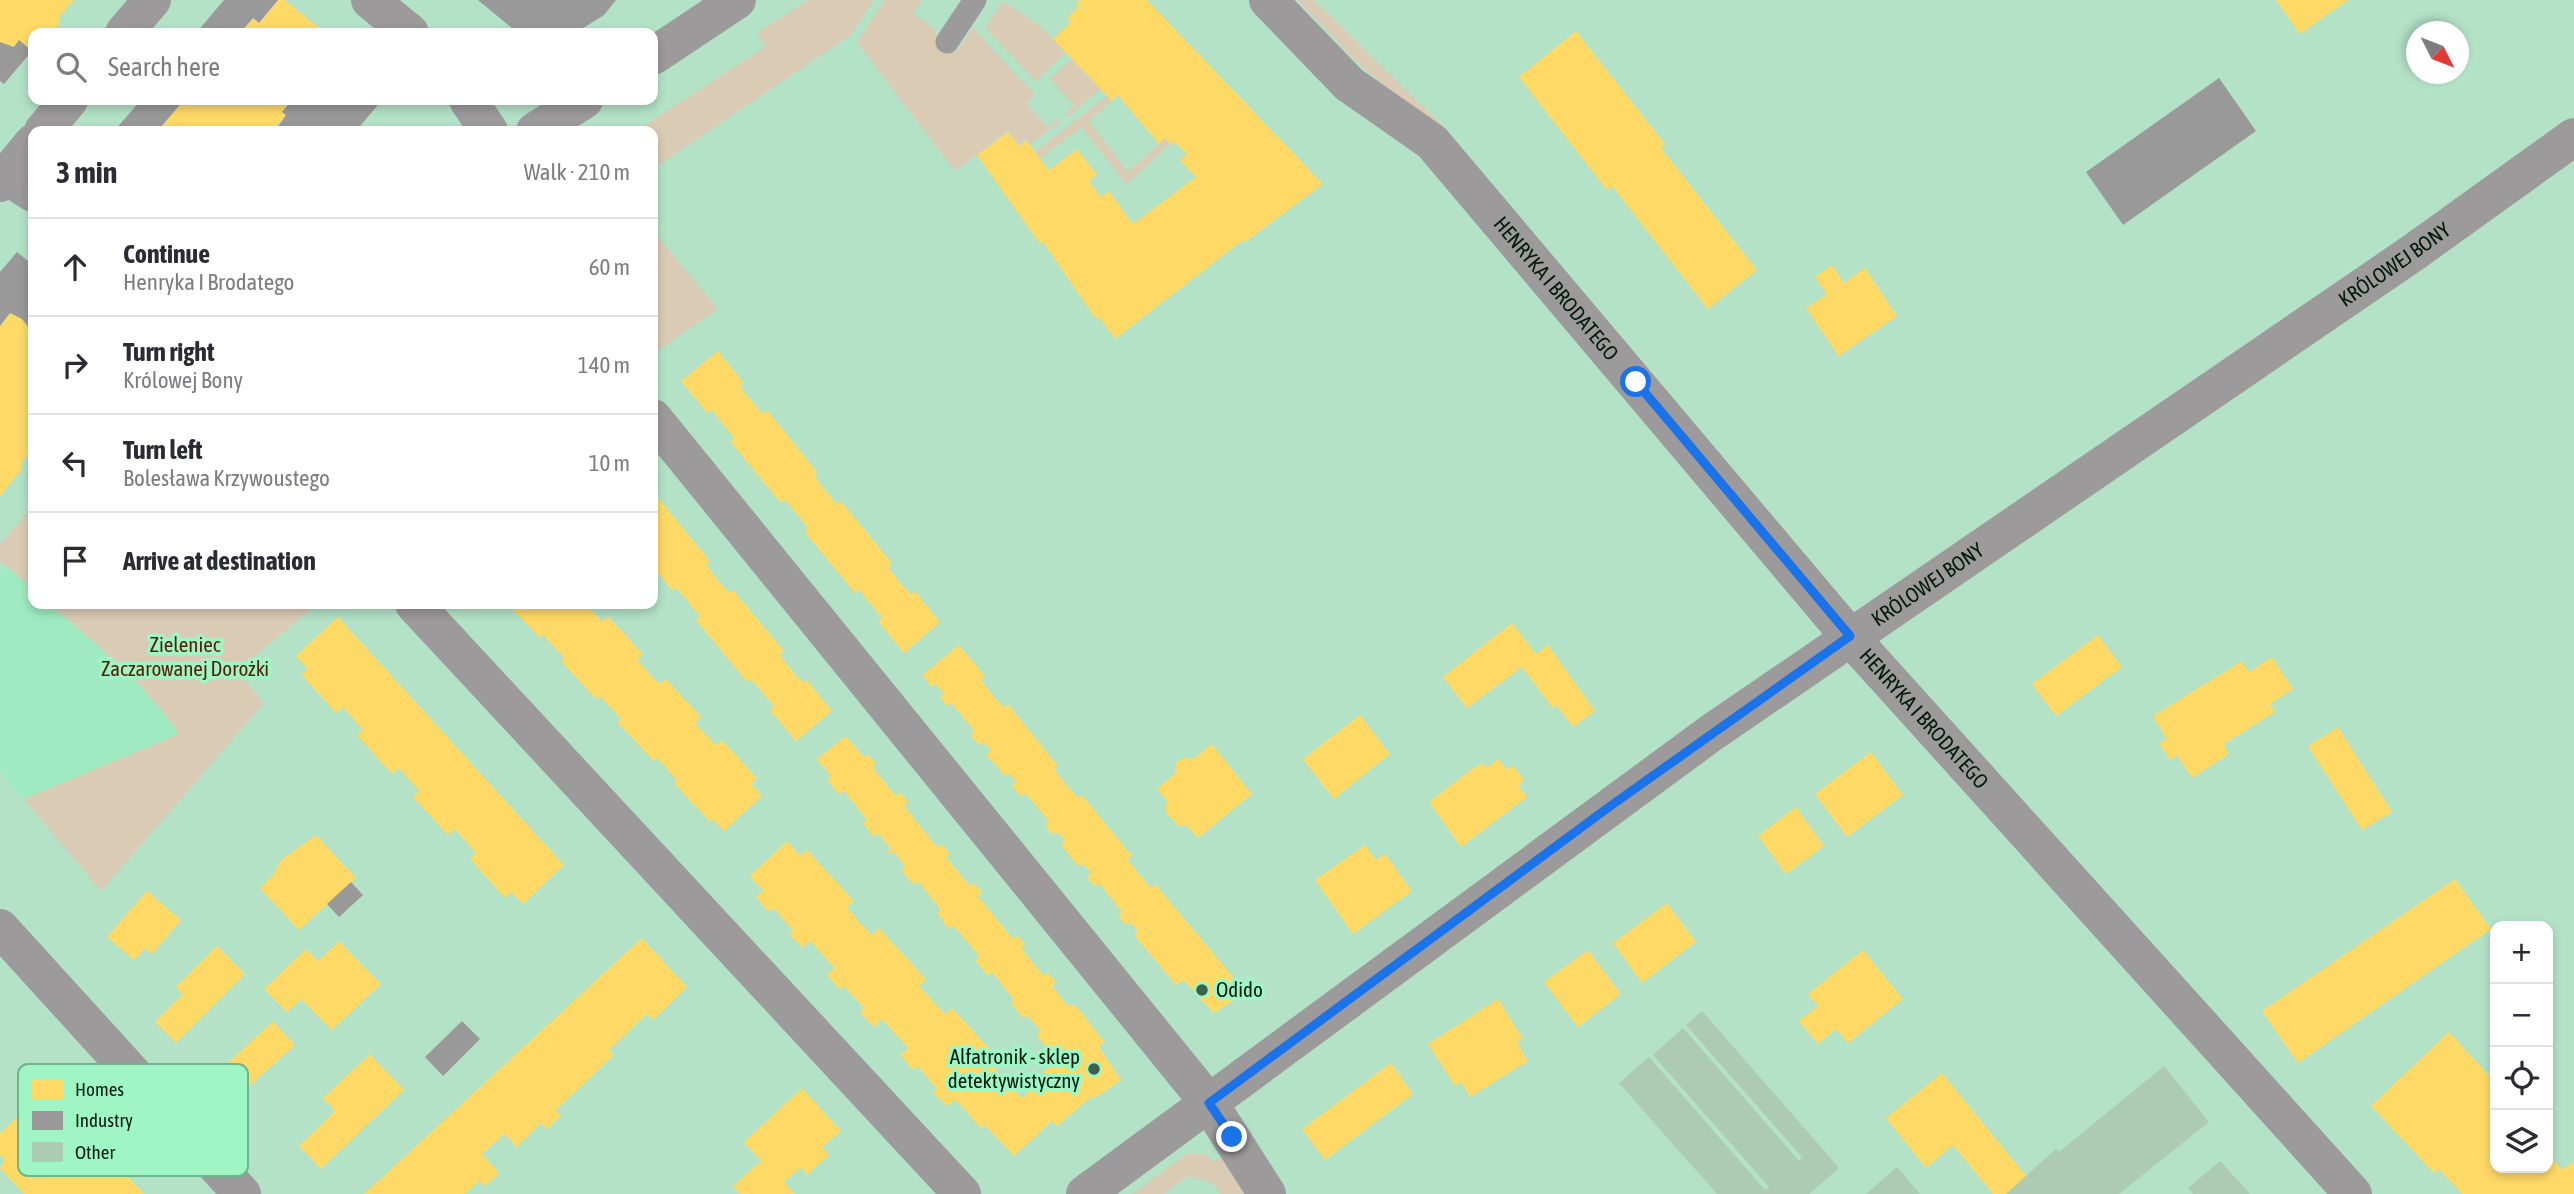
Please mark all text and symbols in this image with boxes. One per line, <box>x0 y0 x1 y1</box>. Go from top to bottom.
north arrow <box>2406 21 2469 84</box>
search box <box>28 28 658 105</box>
icon: search <box>52 48 90 86</box>
text: Search here <box>108 52 220 82</box>
text: 3 min <box>56 155 117 189</box>
text: Walk · 210 m <box>524 159 630 185</box>
street label: HENRYKA I BRODATEGO <box>1489 211 1624 365</box>
street label: KRÓLOWEJ BONY <box>2334 217 2455 311</box>
text: Continue <box>123 239 210 269</box>
icon: ahead <box>56 248 94 286</box>
text: 60 m <box>589 254 630 280</box>
text: Henryka I Brodatego <box>123 269 294 295</box>
text: Turn right <box>123 337 214 367</box>
icon: right <box>56 346 94 384</box>
text: 140 m <box>578 352 630 378</box>
route start <box>1620 366 1651 397</box>
text: Królowej Bony <box>123 367 243 393</box>
text: Turn left <box>123 435 203 465</box>
icon: left <box>56 444 94 482</box>
text: 10 m <box>589 450 630 476</box>
text: Bolesława Krzywoustego <box>123 465 330 491</box>
street label: KRÓLOWEJ BONY <box>1867 537 1988 631</box>
icon: arrive <box>56 542 94 580</box>
text: Arrive at destination <box>123 546 316 576</box>
park label: Zieleniec Zaczarowanej Dorożki <box>101 632 269 680</box>
street label: HENRYKA I BRODATEGO <box>1855 643 1994 793</box>
map controls <box>2490 921 2553 1173</box>
button: + <box>2490 921 2553 984</box>
place label: Odido <box>1216 977 1263 1001</box>
marker: Odido <box>1194 982 1210 998</box>
button: − <box>2490 984 2553 1047</box>
place label: Alfatronik - sklep detektywistyczny <box>948 1044 1080 1092</box>
button: locate <box>2490 1047 2553 1110</box>
marker: Alfatronik - sklep detektywistyczny <box>1086 1061 1102 1077</box>
legend <box>18 1064 248 1176</box>
text: Homes <box>75 1078 124 1100</box>
text: Industry <box>75 1109 133 1131</box>
button: layers <box>2490 1110 2553 1173</box>
route end <box>1216 1121 1247 1152</box>
text: Other <box>75 1141 115 1163</box>

